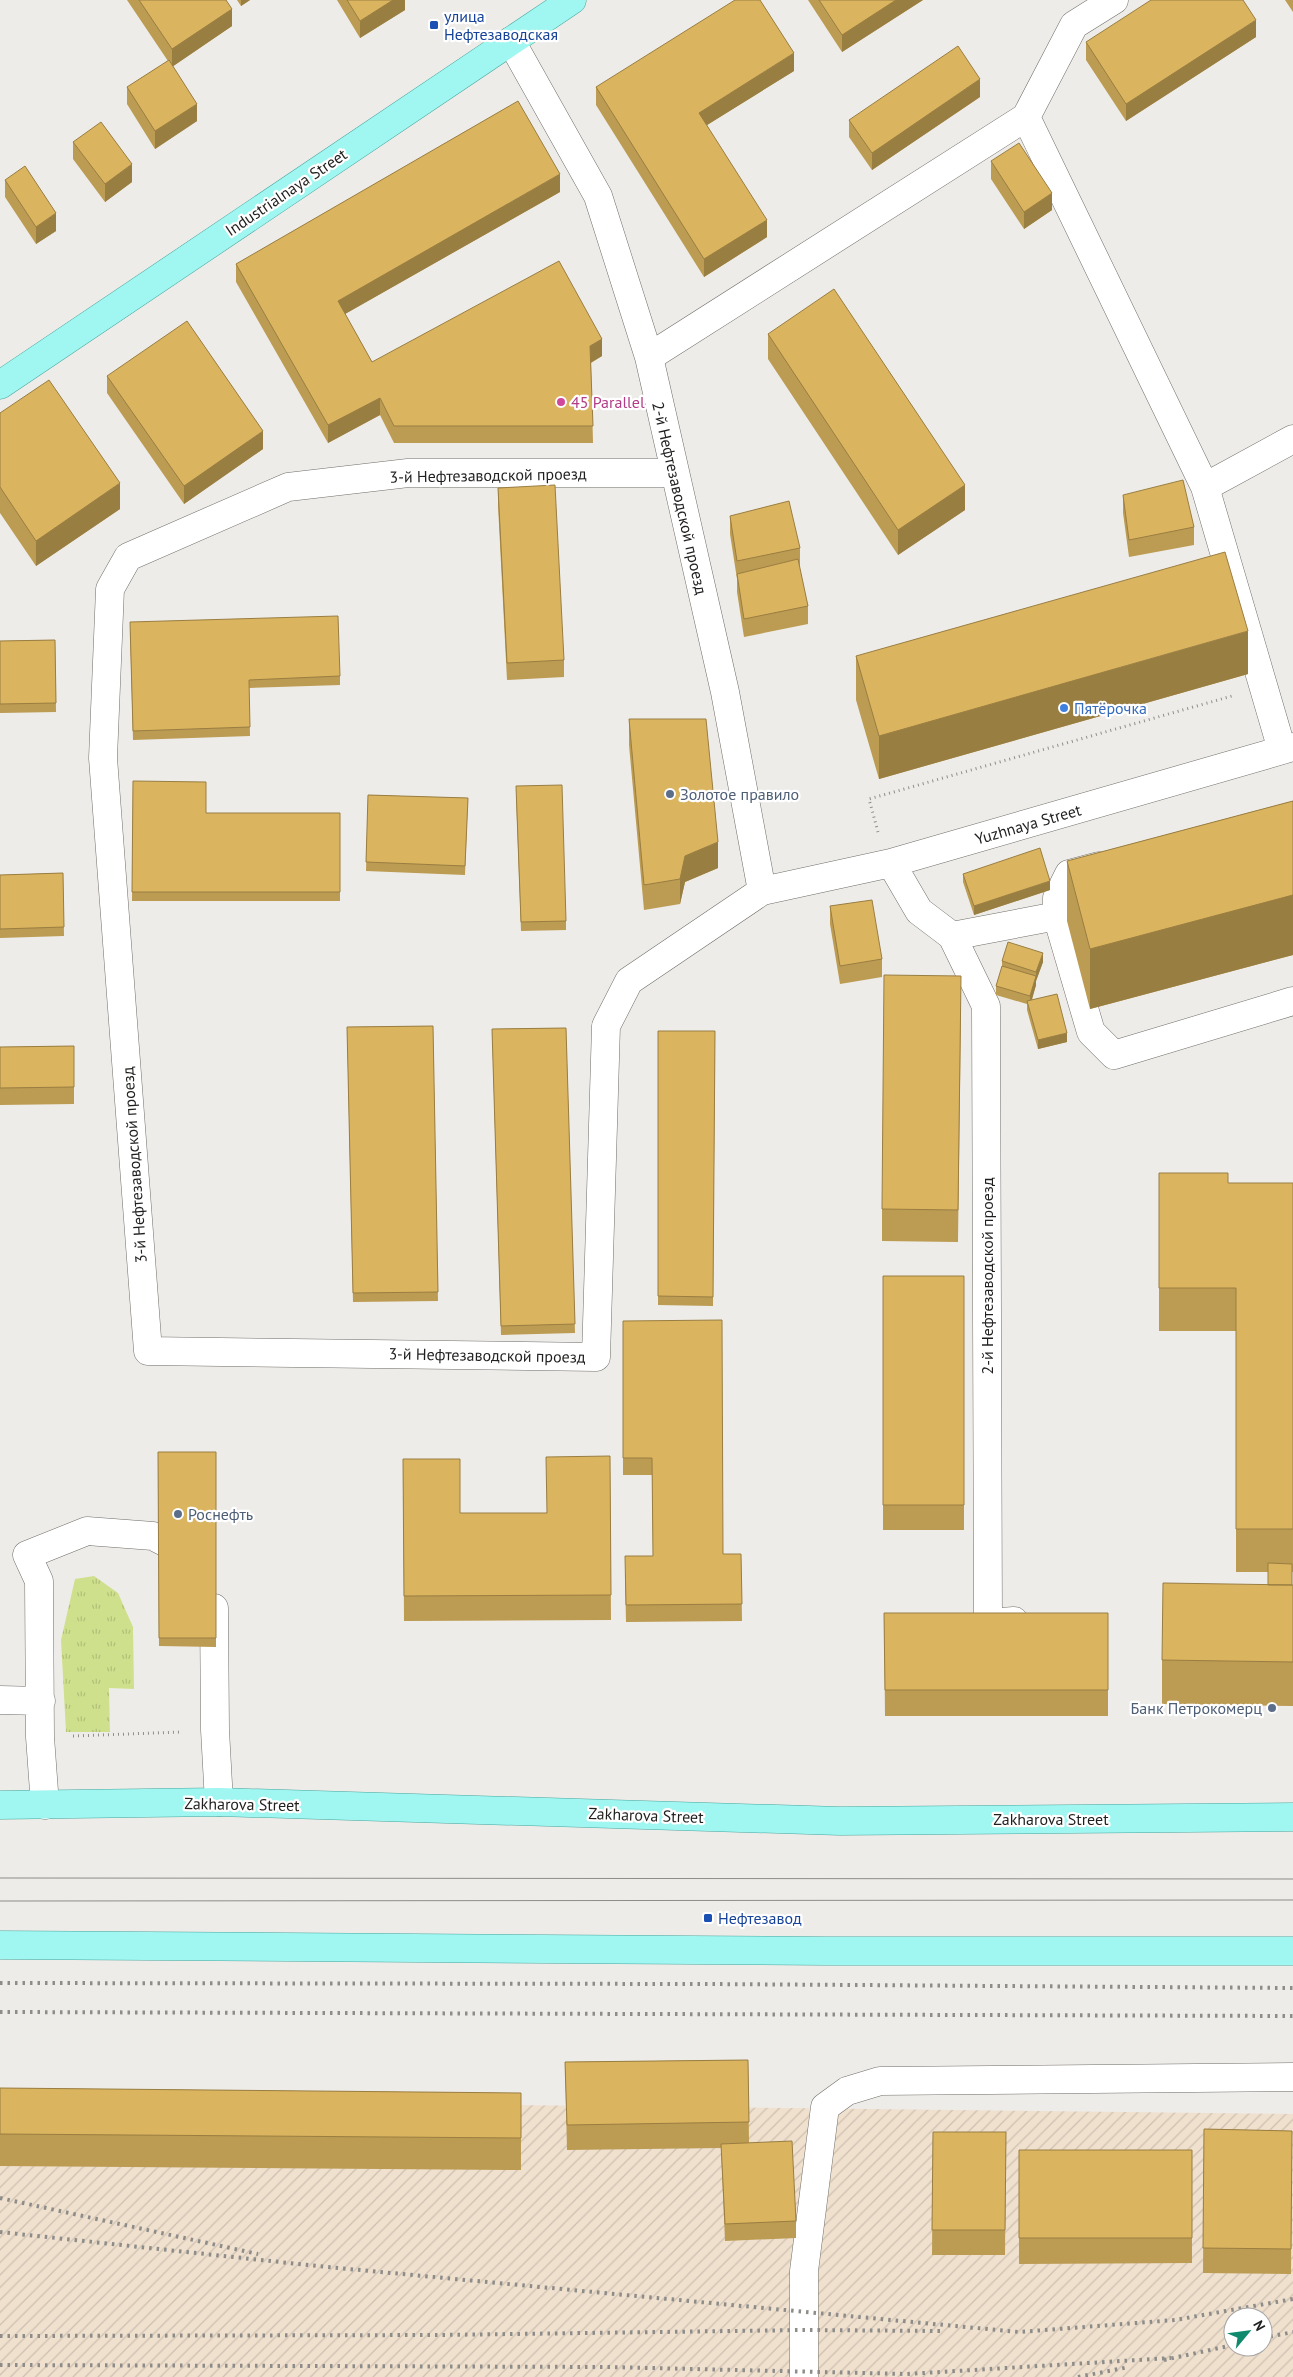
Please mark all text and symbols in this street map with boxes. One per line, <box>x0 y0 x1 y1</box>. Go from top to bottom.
place label: улица Нефтезаводская <box>444 6 558 44</box>
marker: улица Нефтезаводская <box>428 19 440 31</box>
street label: Industrialnaya Street <box>221 144 351 240</box>
place label: 45 Parallel <box>571 392 645 412</box>
marker: 45 Parallel <box>555 396 567 408</box>
street label: 2-й Нефтезаводской проезд <box>648 400 712 597</box>
street label: 3-й Нефтезаводской проезд <box>389 463 587 487</box>
place label: Пятёрочка <box>1074 698 1147 718</box>
marker: Пятёрочка <box>1058 702 1070 714</box>
place label: Золотое правило <box>680 784 799 804</box>
marker: Золотое правило <box>664 788 676 800</box>
street label: Yuzhnaya Street <box>973 799 1084 849</box>
street label: 3-й Нефтезаводской проезд <box>117 1066 151 1264</box>
street label: 2-й Нефтезаводской проезд <box>977 1177 997 1375</box>
street label: 3-й Нефтезаводской проезд <box>388 1343 586 1367</box>
place label: Роснефть <box>188 1504 253 1524</box>
marker: Роснефть <box>172 1508 184 1520</box>
place label: Банк Петрокомерц <box>1131 1698 1262 1718</box>
marker: Банк Петрокомерц <box>1266 1702 1278 1714</box>
street label: Zakharova Street <box>184 1793 300 1815</box>
street label: Zakharova Street <box>588 1803 705 1827</box>
street label: Zakharova Street <box>993 1809 1109 1829</box>
place label: Нефтезавод <box>718 1908 802 1928</box>
marker: Нефтезавод <box>702 1912 714 1924</box>
north arrow <box>1223 2307 1273 2357</box>
text: N <box>1249 2317 1269 2334</box>

